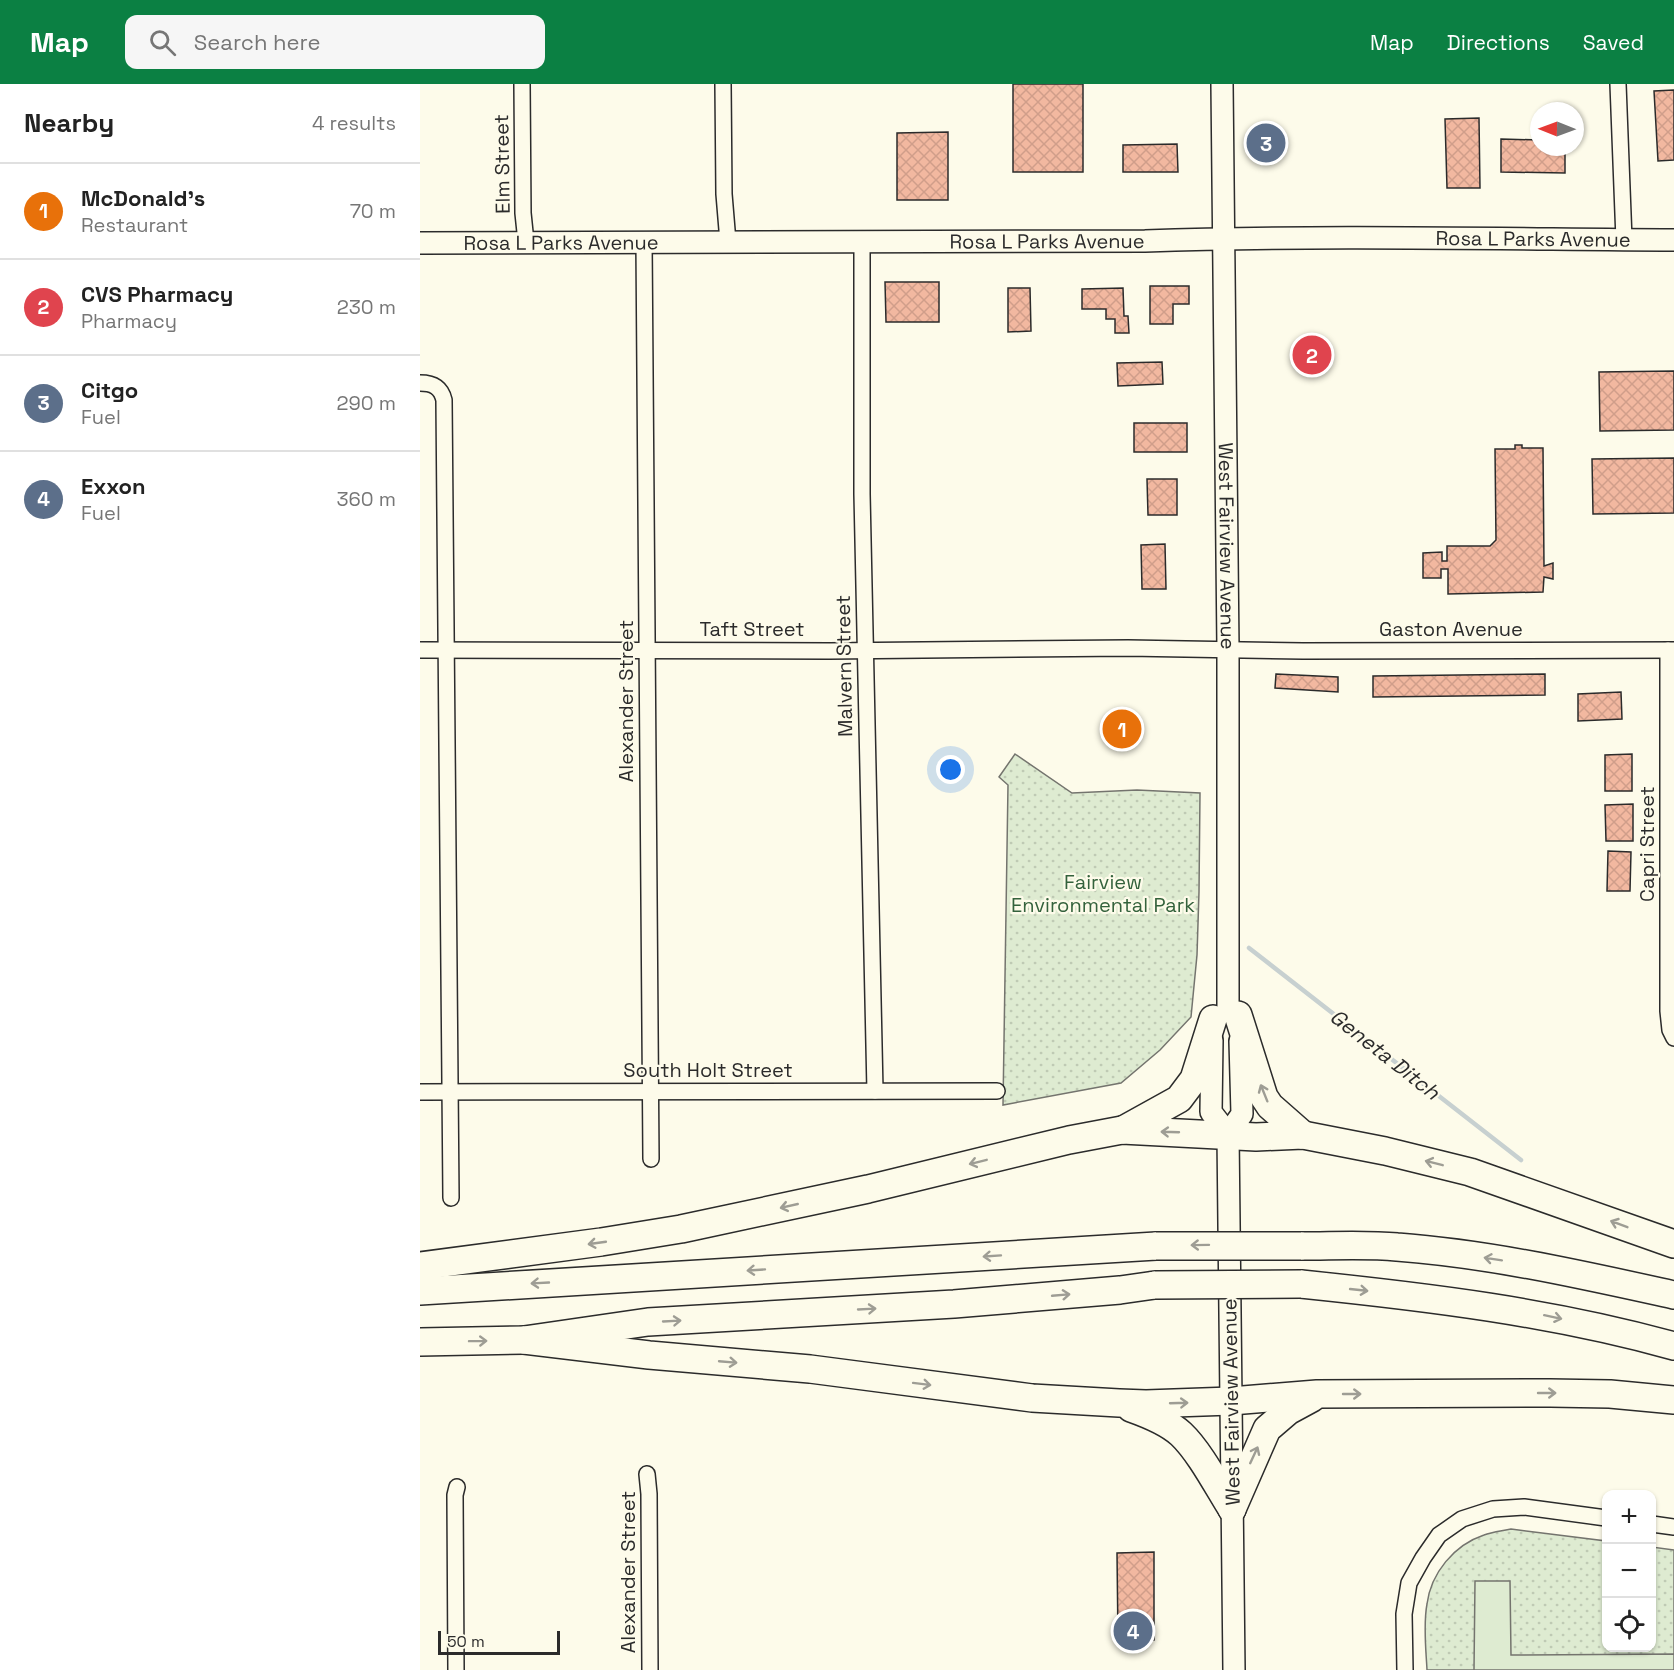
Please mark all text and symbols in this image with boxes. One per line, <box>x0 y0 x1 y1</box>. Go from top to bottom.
search box <box>125 15 545 69</box>
text: Map <box>30 24 89 60</box>
icon: search <box>146 26 179 59</box>
text: Search here <box>194 28 321 56</box>
text: Map <box>1370 29 1414 56</box>
text: Directions <box>1447 29 1550 56</box>
text: Saved <box>1583 29 1644 56</box>
north arrow <box>1530 102 1584 156</box>
text: Nearby <box>24 106 114 140</box>
text: 4 results <box>312 110 396 136</box>
street label: Elm Street <box>488 114 516 214</box>
pin: 3 <box>1246 120 1286 166</box>
text: McDonald's <box>81 184 205 212</box>
text: 1 <box>39 198 48 224</box>
text: 70 m <box>350 198 396 224</box>
text: Restaurant <box>81 212 188 238</box>
street label: Rosa L Parks Avenue <box>1435 225 1631 253</box>
street label: Rosa L Parks Avenue <box>949 228 1145 255</box>
street label: Rosa L Parks Avenue <box>463 229 659 256</box>
text: CVS Pharmacy <box>81 280 233 308</box>
text: 2 <box>38 294 49 320</box>
text: 230 m <box>337 294 396 320</box>
text: Pharmacy <box>81 308 177 334</box>
pin: 2 <box>1292 332 1332 378</box>
text: Citgo <box>81 376 138 404</box>
text: 3 <box>37 390 50 416</box>
text: 290 m <box>337 390 396 416</box>
text: Fuel <box>81 404 121 430</box>
street label: West Fairview Avenue <box>1213 442 1241 650</box>
text: Exxon <box>81 472 146 500</box>
text: 4 <box>37 486 50 512</box>
text: 360 m <box>337 486 396 512</box>
text: Fuel <box>81 500 121 526</box>
street label: Malvern Street <box>830 595 858 737</box>
street label: Taft Street <box>700 616 804 642</box>
street label: Gaston Avenue <box>1379 616 1523 642</box>
street label: Alexander Street <box>613 620 639 782</box>
pin: 1 <box>1102 706 1142 752</box>
your location <box>936 755 965 784</box>
street label: Capri Street <box>1634 786 1660 902</box>
park label: Fairview Environmental Park <box>1011 869 1195 918</box>
water label: Geneta Ditch <box>1325 1003 1446 1106</box>
street label: South Holt Street <box>623 1057 793 1083</box>
one-way arrow <box>1258 1084 1269 1103</box>
one-way arrow <box>1160 1126 1180 1137</box>
one-way arrow <box>969 1156 988 1168</box>
one-way arrow <box>1425 1156 1444 1168</box>
one-way arrow <box>779 1201 798 1213</box>
one-way arrow <box>1610 1217 1629 1228</box>
one-way arrow <box>588 1237 607 1248</box>
one-way arrow <box>1191 1239 1211 1251</box>
one-way arrow <box>983 1251 1003 1262</box>
one-way arrow <box>1484 1253 1504 1264</box>
one-way arrow <box>746 1265 766 1276</box>
one-way arrow <box>531 1278 551 1289</box>
one-way arrow <box>1349 1285 1369 1296</box>
one-way arrow <box>1051 1289 1071 1300</box>
street label: West Fairview Avenue <box>1216 1298 1246 1506</box>
one-way arrow <box>856 1303 876 1314</box>
one-way arrow <box>1542 1312 1562 1323</box>
one-way arrow <box>662 1315 682 1326</box>
one-way arrow <box>468 1335 488 1347</box>
one-way arrow <box>718 1357 738 1368</box>
one-way arrow <box>912 1378 932 1389</box>
one-way arrow <box>1536 1387 1556 1399</box>
one-way arrow <box>1341 1388 1361 1400</box>
one-way arrow <box>1169 1397 1189 1408</box>
one-way arrow <box>1249 1447 1261 1465</box>
map controls <box>1602 1490 1656 1652</box>
button: + <box>1602 1490 1656 1544</box>
street label: Alexander Street <box>615 1491 641 1653</box>
button: − <box>1602 1544 1656 1598</box>
button: locate <box>1602 1598 1656 1652</box>
pin: 4 <box>1114 1608 1152 1654</box>
scale bar <box>438 1628 560 1656</box>
text: 50 m <box>447 1631 485 1652</box>

